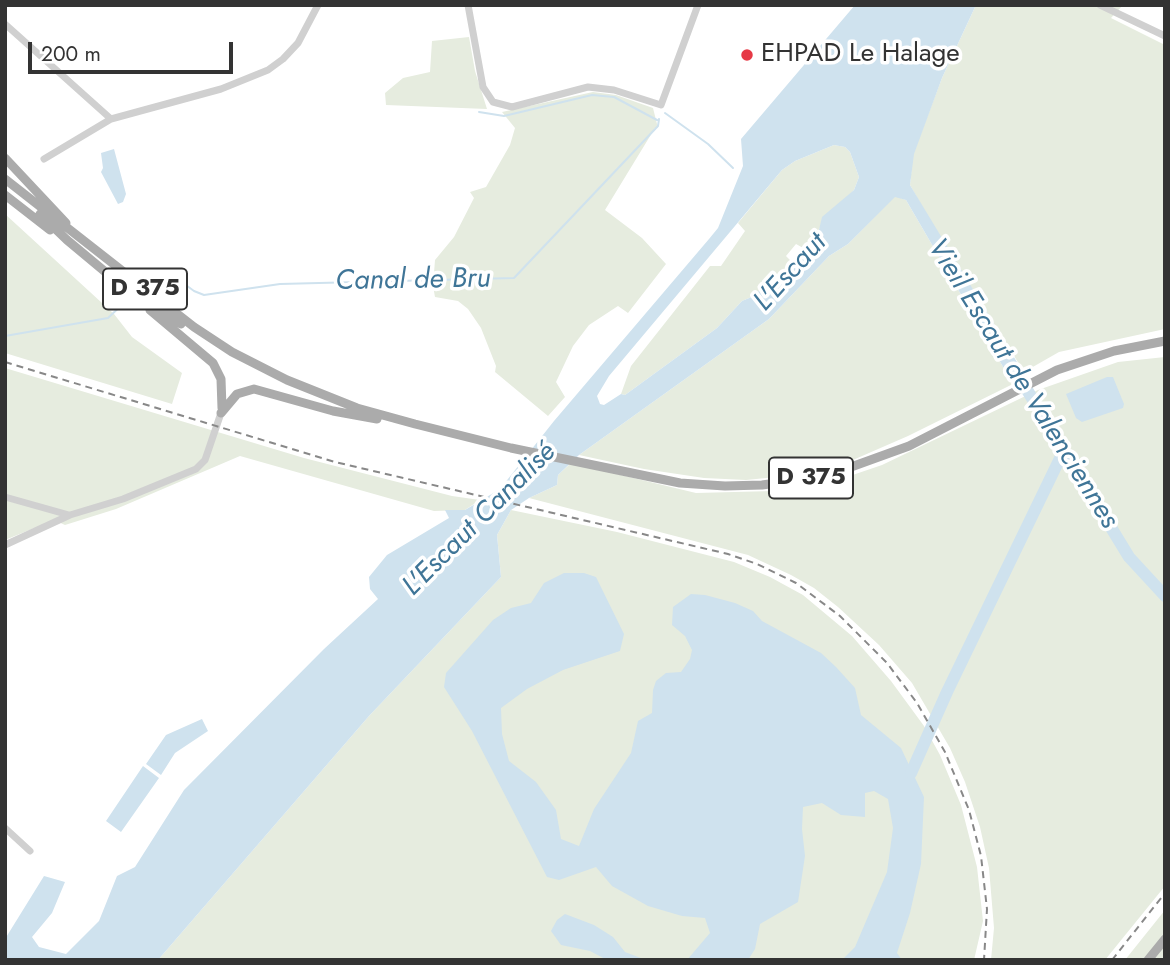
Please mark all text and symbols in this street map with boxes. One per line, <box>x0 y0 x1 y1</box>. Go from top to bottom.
scale bar <box>32 28 236 72</box>
text: 200 m <box>41 39 101 69</box>
place label: EHPAD Le Halage <box>761 39 960 71</box>
marker: EHPAD Le Halage <box>739 47 755 63</box>
water label: L'Escaut <box>748 227 834 319</box>
water label: Vieil Escaut de Valenciennes <box>919 233 1125 535</box>
water label: Canal de Bru <box>335 263 491 299</box>
road number: D 375 <box>103 268 187 310</box>
water label: L'Escaut Canalisé <box>396 436 564 604</box>
road number: D 375 <box>769 458 853 499</box>

